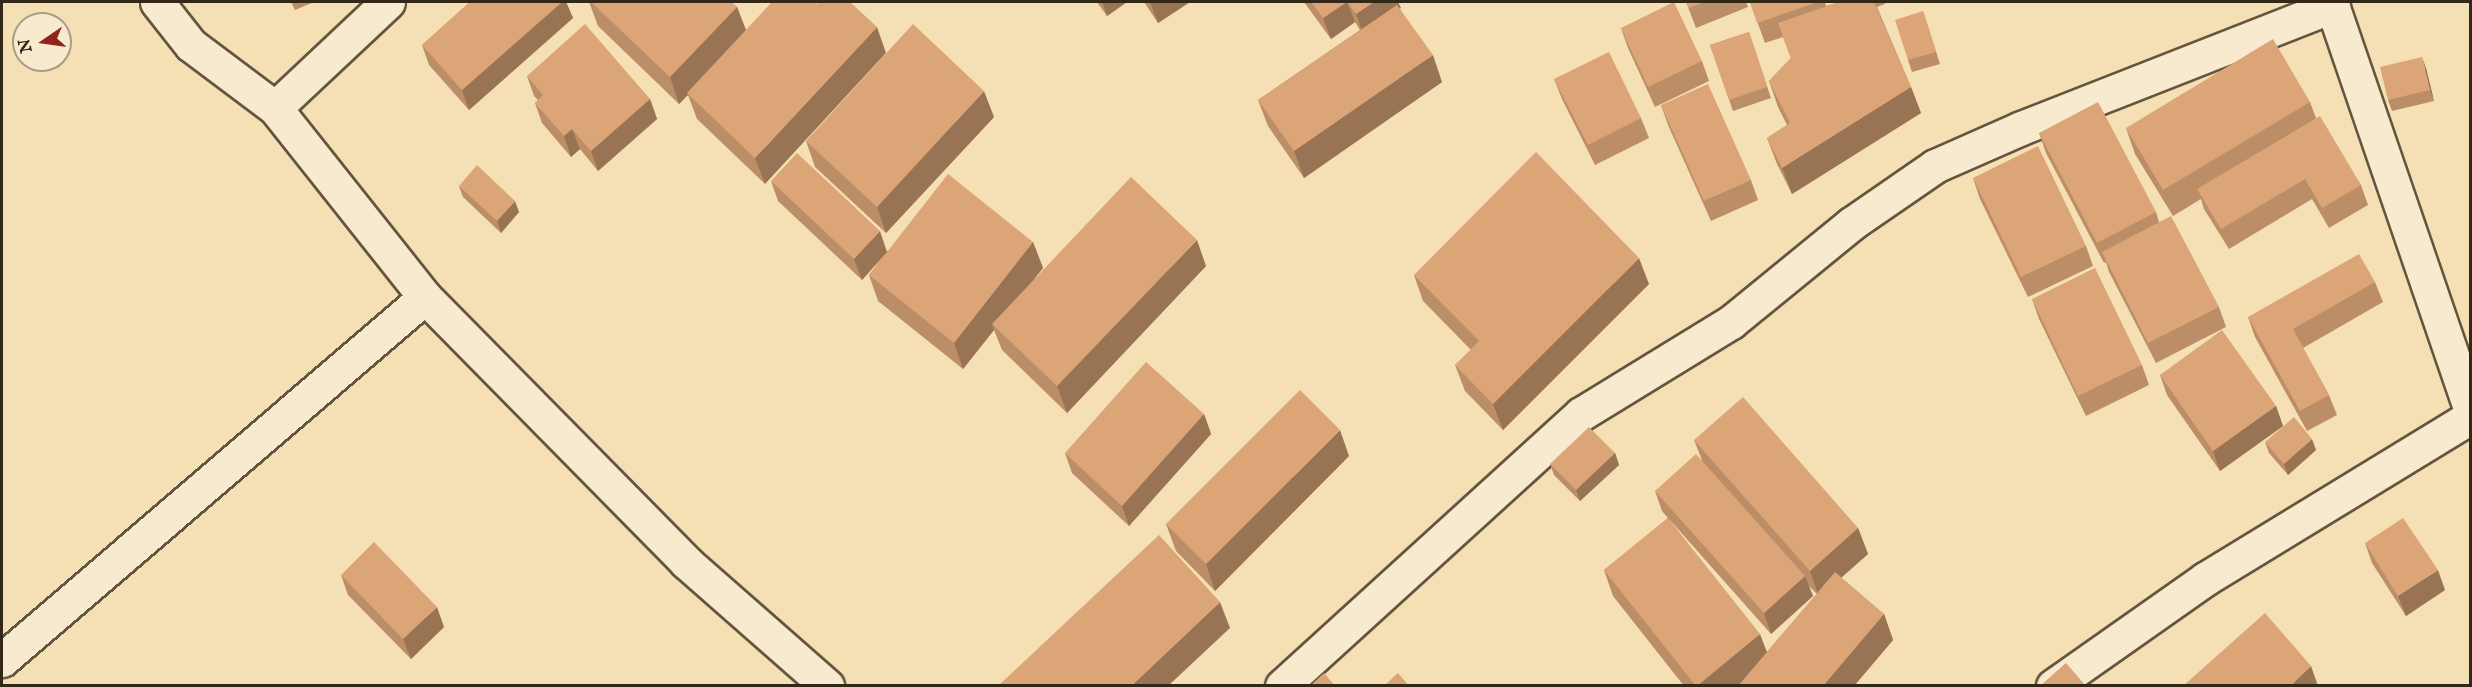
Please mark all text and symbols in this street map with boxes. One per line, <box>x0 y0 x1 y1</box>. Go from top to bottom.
north arrow <box>12 12 72 72</box>
text: N <box>15 37 38 55</box>

